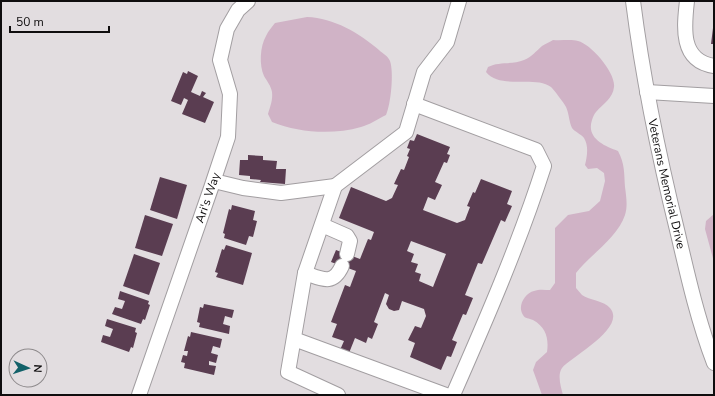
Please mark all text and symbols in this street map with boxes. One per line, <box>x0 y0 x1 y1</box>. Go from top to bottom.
scale bar <box>10 8 109 34</box>
text: 50 m <box>16 14 44 30</box>
street label: Veterans Memorial Drive <box>644 116 689 250</box>
street label: Ari's Way <box>191 169 224 225</box>
north arrow <box>8 348 48 388</box>
text: N <box>30 364 45 373</box>

